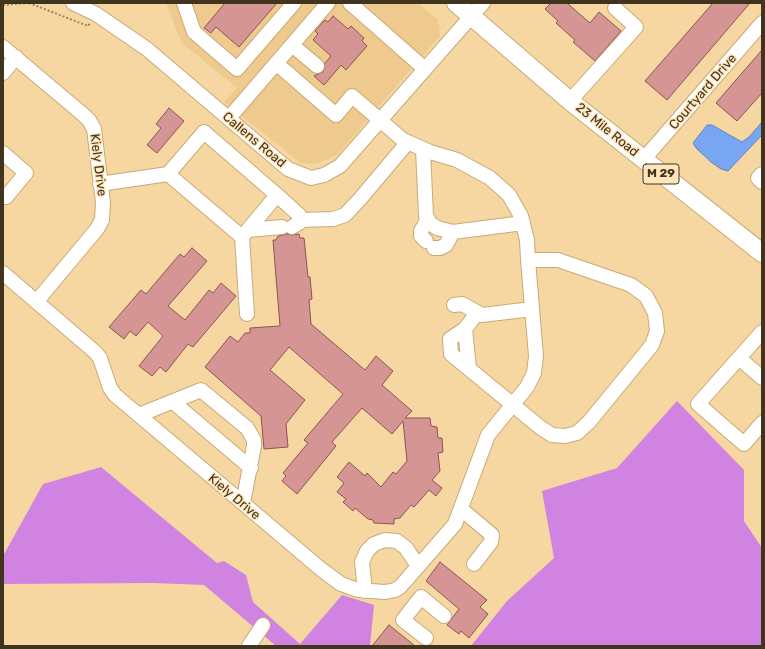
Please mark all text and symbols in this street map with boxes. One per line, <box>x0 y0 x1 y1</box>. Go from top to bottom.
street label: Courtyard Drive <box>666 51 740 133</box>
street label: 23 Mile Road <box>572 100 642 160</box>
street label: Callens Road <box>219 109 289 171</box>
street label: Kiely Drive <box>86 133 110 197</box>
road number: M 29 <box>643 164 679 184</box>
street label: Kiely Drive <box>205 471 263 523</box>

